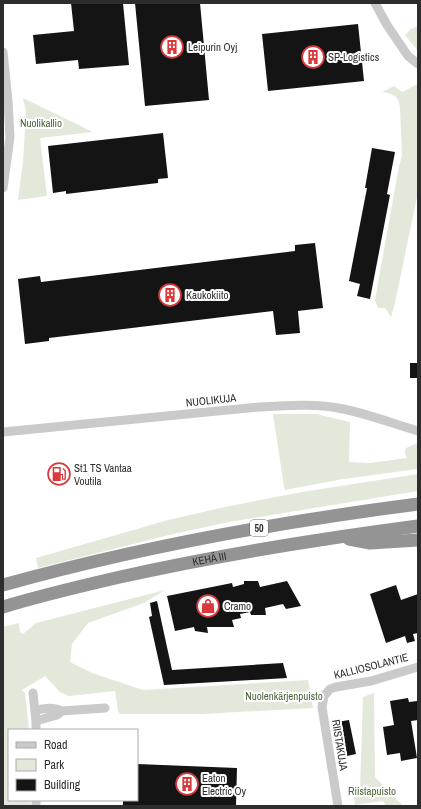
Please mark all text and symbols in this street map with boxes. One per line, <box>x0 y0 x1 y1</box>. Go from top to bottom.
building icon: Leipurin Oyj <box>159 34 185 60</box>
place label: Leipurin Oyj <box>188 40 237 54</box>
building icon: SP-Logistics <box>300 44 326 70</box>
place label: SP-Logistics <box>328 50 380 64</box>
park label: Nuolikallio <box>20 116 62 130</box>
building icon: Kaukokiito <box>157 282 183 308</box>
place label: Kaukokiito <box>186 288 229 302</box>
street label: NUOLIKUJA <box>185 390 238 410</box>
fuel station icon: St1 TS Vantaa Voutila <box>46 461 72 487</box>
place label: St1 TS Vantaa Voutila <box>74 461 132 488</box>
road number: 50 <box>250 520 268 536</box>
street label: KEHÄ III <box>191 549 227 569</box>
shop icon: Cramo <box>195 593 221 619</box>
place label: Cramo <box>224 599 251 613</box>
street label: KALLIOSOLANTIE <box>332 650 410 682</box>
park label: Nuolenkärjenpuisto <box>245 689 323 703</box>
street label: RIISTAKUJA <box>329 718 351 772</box>
legend <box>8 729 138 801</box>
text: Road <box>44 737 68 753</box>
text: Park <box>44 757 64 773</box>
building icon: Eaton Electric Oy <box>174 771 200 797</box>
place label: Eaton Electric Oy <box>202 771 247 798</box>
text: Building <box>44 777 81 793</box>
park label: Riistapuisto <box>348 784 396 798</box>

